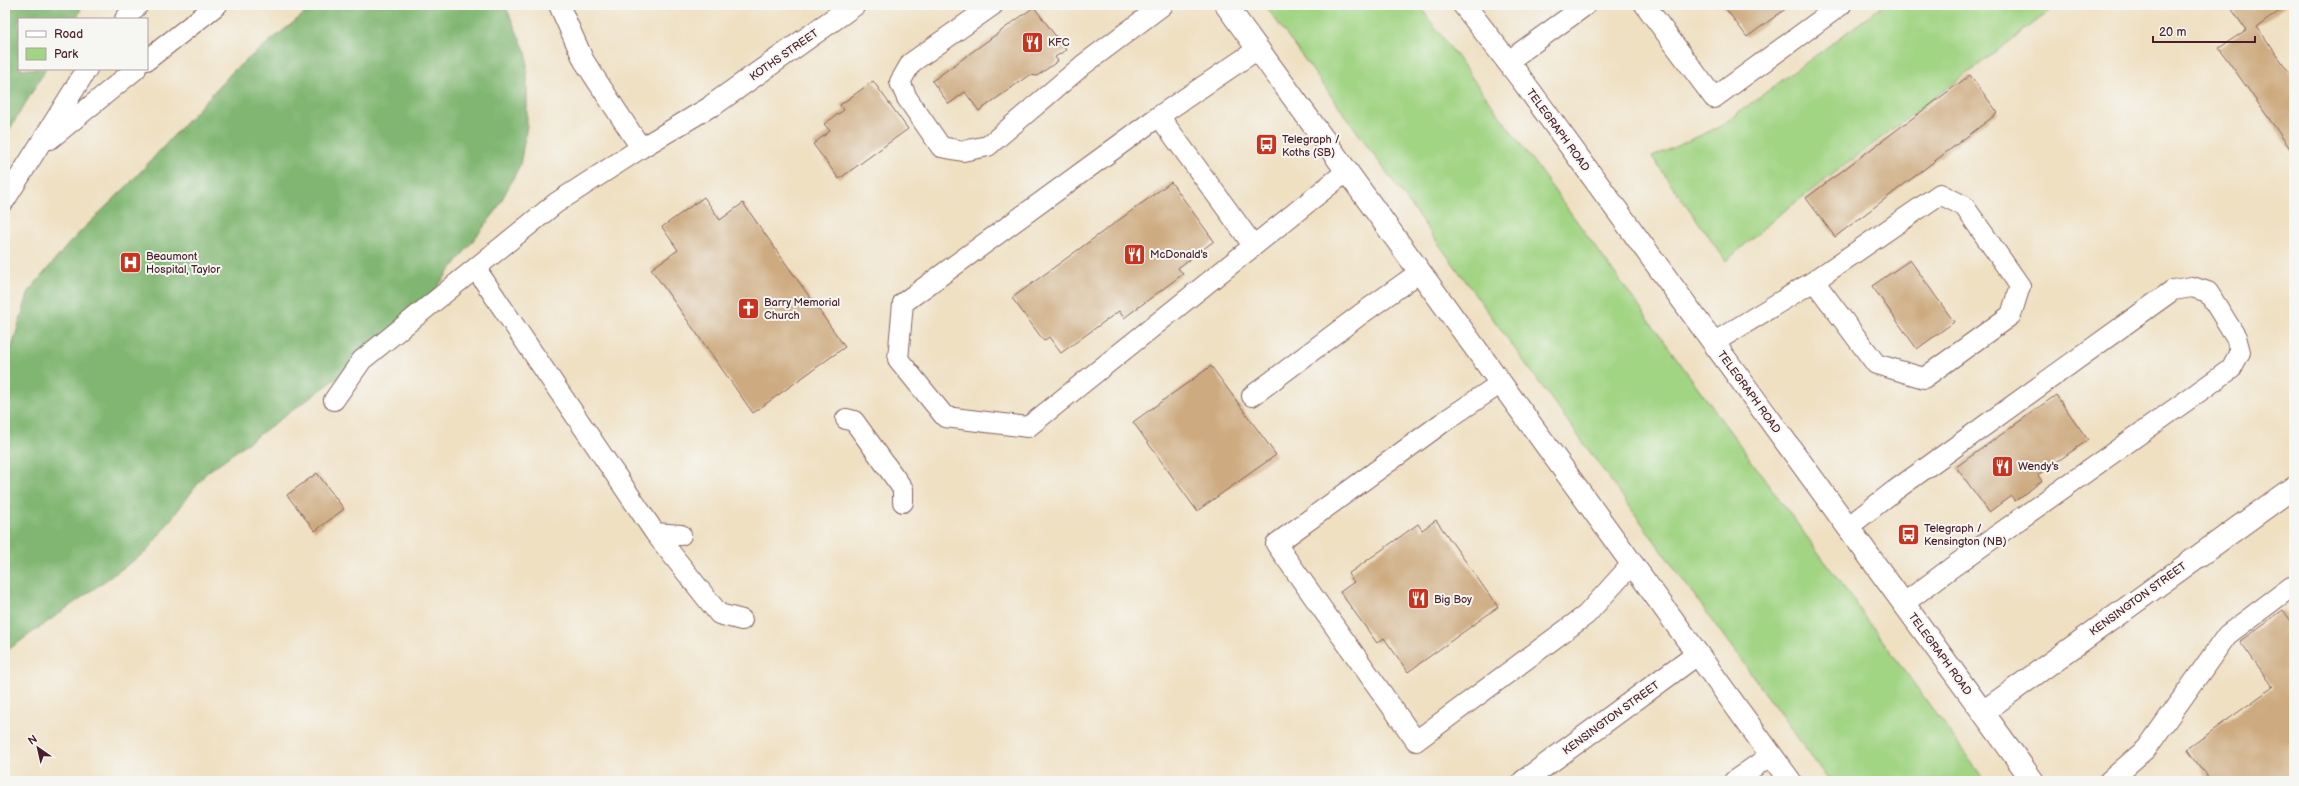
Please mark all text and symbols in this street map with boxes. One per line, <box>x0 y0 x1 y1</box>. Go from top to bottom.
legend <box>18 18 148 70</box>
scale bar <box>2153 18 2255 44</box>
text: 20 m <box>2159 25 2186 40</box>
street label: KOTHS STREET <box>747 26 821 84</box>
text: Road <box>54 27 83 42</box>
restaurant icon: KFC <box>1019 29 1045 55</box>
place label: KFC <box>1048 36 1070 49</box>
text: Park <box>54 47 78 62</box>
street label: TELEGRAPH ROAD <box>1524 86 1592 174</box>
bus stop icon: Telegraph / Koths (SB) <box>1253 132 1279 158</box>
place label: Telegraph / Koths (SB) <box>1282 133 1340 159</box>
restaurant icon: McDonald's <box>1121 241 1147 267</box>
place label: McDonald's <box>1150 248 1208 261</box>
hospital icon: Beaumont Hospital, Taylor <box>118 249 144 275</box>
place label: Beaumont Hospital, Taylor <box>146 250 221 276</box>
church icon: Barry Memorial Church <box>735 295 761 321</box>
place label: Barry Memorial Church <box>764 296 840 322</box>
street label: TELEGRAPH ROAD <box>1715 348 1783 436</box>
restaurant icon: Wendy's <box>1989 453 2015 479</box>
place label: Wendy's <box>2018 460 2059 473</box>
bus stop icon: Telegraph / Kensington (NB) <box>1896 521 1922 547</box>
place label: Telegraph / Kensington (NB) <box>1924 522 2007 548</box>
street label: KENSINGTON STREET <box>2087 559 2189 638</box>
restaurant icon: Big Boy <box>1406 586 1432 612</box>
place label: Big Boy <box>1434 593 1472 606</box>
street label: TELEGRAPH ROAD <box>1906 610 1974 698</box>
street label: KENSINGTON STREET <box>1560 678 1662 757</box>
north arrow <box>18 728 58 768</box>
text: N <box>26 732 40 748</box>

